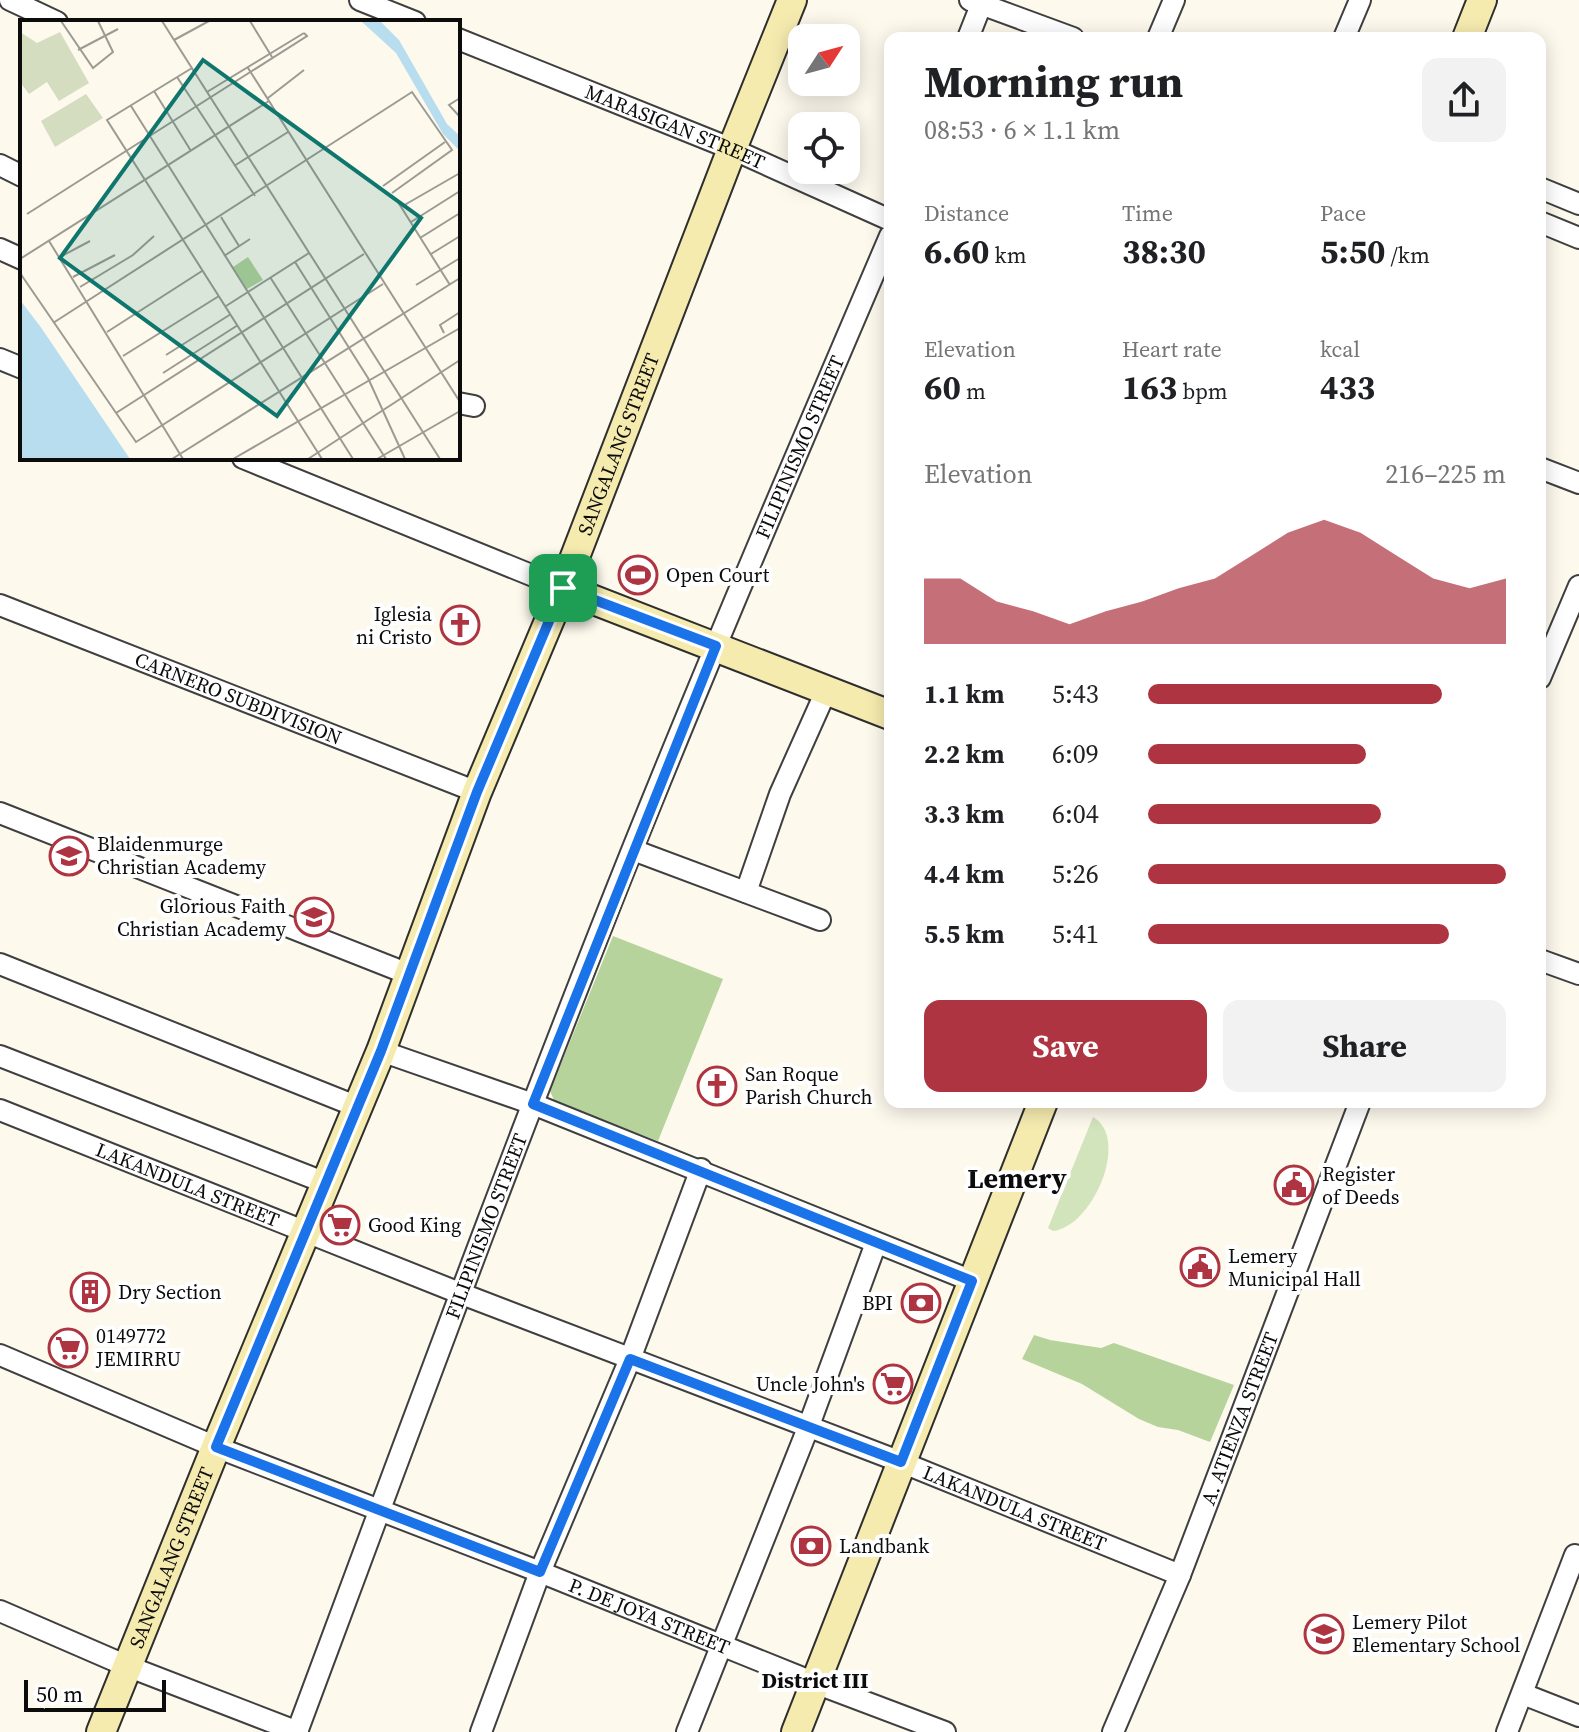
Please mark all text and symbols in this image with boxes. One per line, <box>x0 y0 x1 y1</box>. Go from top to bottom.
inset map <box>20 20 460 460</box>
north arrow <box>788 24 860 96</box>
map controls <box>788 24 860 184</box>
text: Morning run <box>924 51 1183 112</box>
button: share <box>1422 58 1506 142</box>
street label: MARASIGAN STREET <box>581 77 769 176</box>
button: locate <box>788 112 860 184</box>
text: 08:53 · 6 × 1.1 km <box>924 112 1120 148</box>
text: Distance <box>924 198 1009 228</box>
text: Time <box>1122 198 1173 228</box>
text: Pace <box>1320 198 1366 228</box>
text: 6.60 <box>924 228 989 274</box>
text: 38:30 <box>1122 228 1206 274</box>
text: 5:50 <box>1320 228 1385 274</box>
text: km <box>989 240 1026 270</box>
text: /km <box>1385 240 1430 270</box>
text: Elevation <box>924 334 1016 364</box>
text: Heart rate <box>1122 334 1222 364</box>
text: kcal <box>1320 334 1360 364</box>
street label: SANGALANG STREET <box>571 349 666 539</box>
street label: FILIPINISMO STREET <box>749 351 851 543</box>
text: 60 <box>924 364 961 410</box>
text: 163 <box>1122 364 1177 410</box>
text: 433 <box>1320 364 1375 410</box>
text: m <box>961 376 986 406</box>
text: bpm <box>1177 376 1228 406</box>
text: Elevation <box>924 456 1033 492</box>
text: 216–225 m <box>1385 456 1506 492</box>
pin <box>529 554 597 622</box>
sports icon: Open Court <box>617 554 659 596</box>
place label: Open Court <box>666 561 770 589</box>
icon: arrive <box>541 566 585 610</box>
place label: Iglesia ni Cristo <box>356 600 433 651</box>
church icon: Iglesia ni Cristo <box>439 604 481 646</box>
street label: CARNERO SUBDIVISION <box>131 645 346 752</box>
text: 1.1 km <box>924 676 1005 712</box>
text: 5:43 <box>1052 676 1099 712</box>
text: 2.2 km <box>924 736 1005 772</box>
text: 6:09 <box>1052 736 1099 772</box>
text: 3.3 km <box>924 796 1005 832</box>
text: 6:04 <box>1052 796 1099 832</box>
place label: Blaidenmurge Christian Academy <box>97 830 267 881</box>
school or university icon: Blaidenmurge Christian Academy <box>48 835 90 877</box>
text: 4.4 km <box>924 856 1005 892</box>
text: 5:26 <box>1052 856 1099 892</box>
place label: Glorious Faith Christian Academy <box>117 892 287 943</box>
school or university icon: Glorious Faith Christian Academy <box>293 896 335 938</box>
text: 5.5 km <box>924 916 1005 952</box>
text: 5:41 <box>1052 916 1099 952</box>
button: Save <box>924 1000 1207 1092</box>
button: Share <box>1223 1000 1506 1092</box>
place label: San Roque Parish Church <box>745 1060 872 1111</box>
church icon: San Roque Parish Church <box>696 1065 738 1107</box>
street label: FILIPINISMO STREET <box>438 1129 534 1323</box>
street label: LAKANDULA STREET <box>92 1136 284 1234</box>
district label: Lemery <box>967 1159 1067 1197</box>
place label: Register of Deeds <box>1322 1160 1399 1211</box>
public building icon: Register of Deeds <box>1273 1164 1315 1206</box>
supermarket icon: Good King <box>319 1204 361 1246</box>
place label: Good King <box>368 1211 461 1239</box>
place label: Lemery Municipal Hall <box>1228 1242 1361 1293</box>
public building icon: Lemery Municipal Hall <box>1179 1246 1221 1288</box>
building icon: Dry Section <box>69 1271 111 1313</box>
place label: Dry Section <box>118 1278 222 1306</box>
bank icon: BPI <box>900 1282 942 1324</box>
place label: BPI <box>862 1289 893 1317</box>
place label: 0149772 JEMIRRU <box>95 1322 181 1373</box>
supermarket icon: 0149772 JEMIRRU <box>47 1327 89 1369</box>
street label: A. ATIENZA STREET <box>1194 1328 1285 1509</box>
supermarket icon: Uncle John's <box>872 1363 914 1405</box>
place label: Uncle John's <box>756 1370 865 1398</box>
street label: LAKANDULA STREET <box>919 1458 1110 1558</box>
street label: SANGALANG STREET <box>122 1463 220 1652</box>
bank icon: Landbank <box>790 1525 832 1567</box>
place label: Landbank <box>839 1532 929 1560</box>
street label: P. DE JOYA STREET <box>565 1571 734 1661</box>
place label: Lemery Pilot Elementary School <box>1352 1608 1520 1659</box>
school or university icon: Lemery Pilot Elementary School <box>1303 1613 1345 1655</box>
district label: District III <box>762 1665 868 1695</box>
scale bar <box>24 1676 166 1712</box>
text: 50 m <box>36 1679 83 1709</box>

